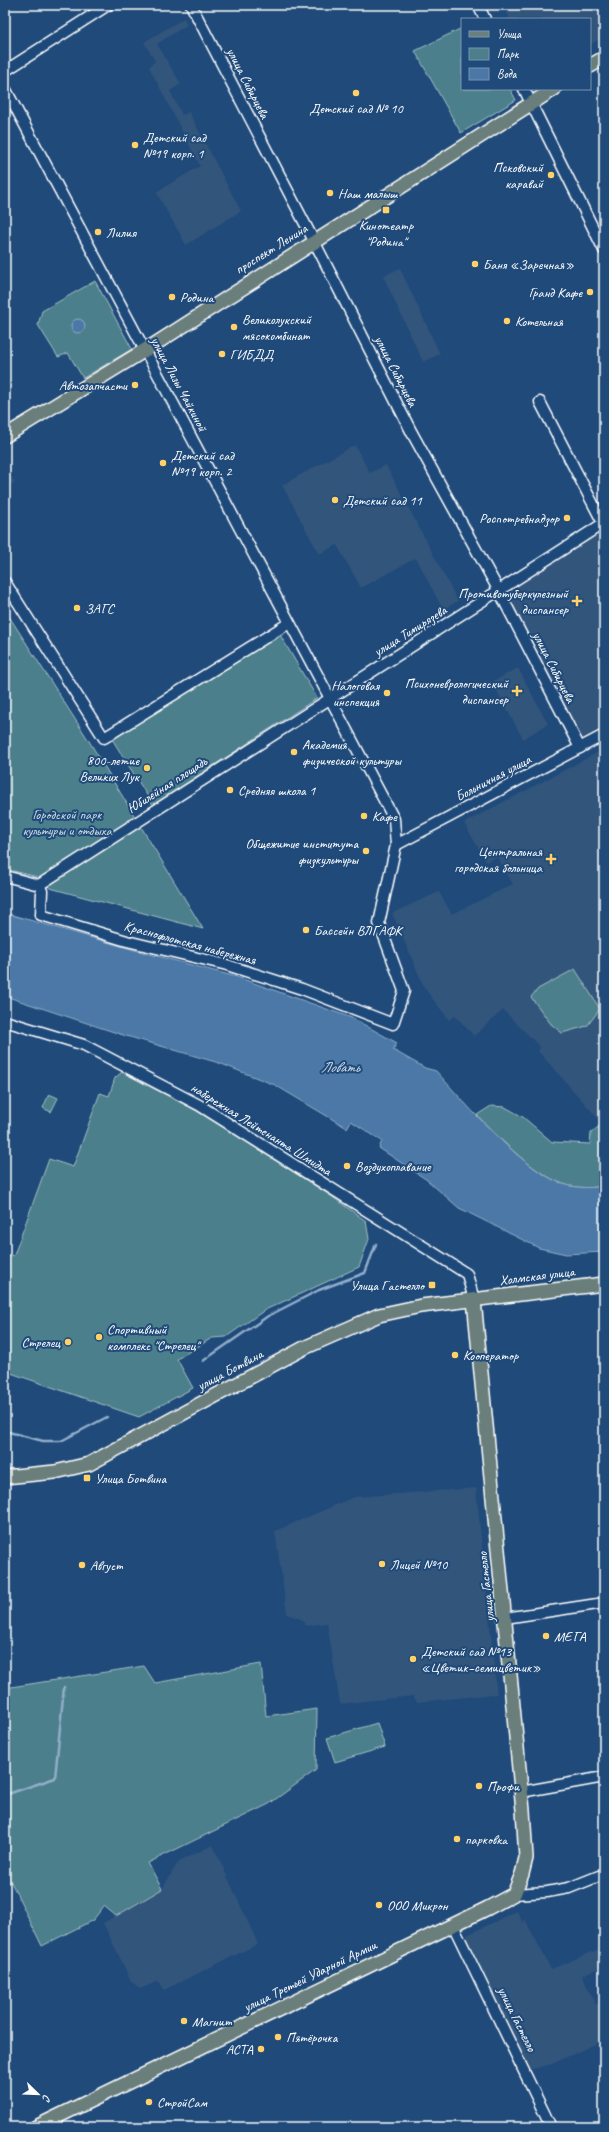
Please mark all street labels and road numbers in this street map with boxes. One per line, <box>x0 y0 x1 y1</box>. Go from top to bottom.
street label: улица Сибирцева <box>222 44 274 122</box>
street label: проспект Ленина <box>232 219 312 278</box>
street label: улица Сибирцева <box>370 332 422 410</box>
street label: улица Лизы Чайкиной <box>146 333 212 435</box>
street label: улица Тимирязева <box>370 601 451 661</box>
street label: улица Сибирцева <box>528 628 580 706</box>
street label: Больничная улица <box>452 751 534 805</box>
street label: Юбилейная площадь <box>124 752 211 817</box>
street label: Краснофлотская набережная <box>122 917 259 969</box>
street label: набережная Лейтенанта Шмидта <box>188 1079 336 1180</box>
street label: Холмская улица <box>498 1263 577 1289</box>
street label: улица Ботвина <box>193 1345 267 1395</box>
street label: улица Гастелло <box>474 1550 498 1624</box>
street label: улица Третьей Ударной Армии <box>240 1936 380 2016</box>
street label: улица Гастелло <box>494 1983 540 2055</box>

